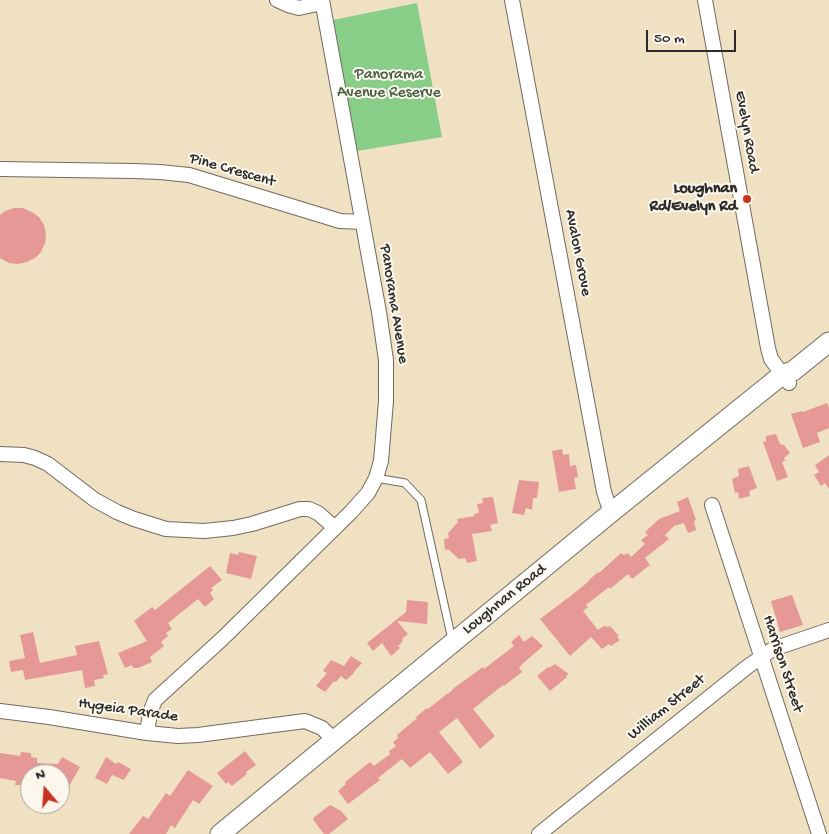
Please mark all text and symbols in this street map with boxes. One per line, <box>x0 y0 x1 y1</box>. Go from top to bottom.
scale bar <box>649 20 739 52</box>
text: 50 m <box>654 30 685 48</box>
park label: Panorama Avenue Reserve <box>337 66 441 104</box>
street label: Evelyn Road <box>729 89 763 175</box>
street label: Pine Crescent <box>187 150 277 192</box>
place label: Loughnan Rd/Evelyn Rd <box>650 180 737 218</box>
marker: Loughnan Rd/Evelyn Rd <box>741 193 753 205</box>
street label: Avalon Grove <box>559 208 595 298</box>
street label: Panorama Avenue <box>374 243 412 365</box>
street label: Loughnan Road <box>459 560 551 640</box>
street label: Harrison Street <box>757 613 807 715</box>
street label: William Street <box>624 671 710 745</box>
street label: Hygeia Parade <box>77 695 179 727</box>
north arrow <box>20 764 70 814</box>
text: N <box>34 766 47 785</box>

